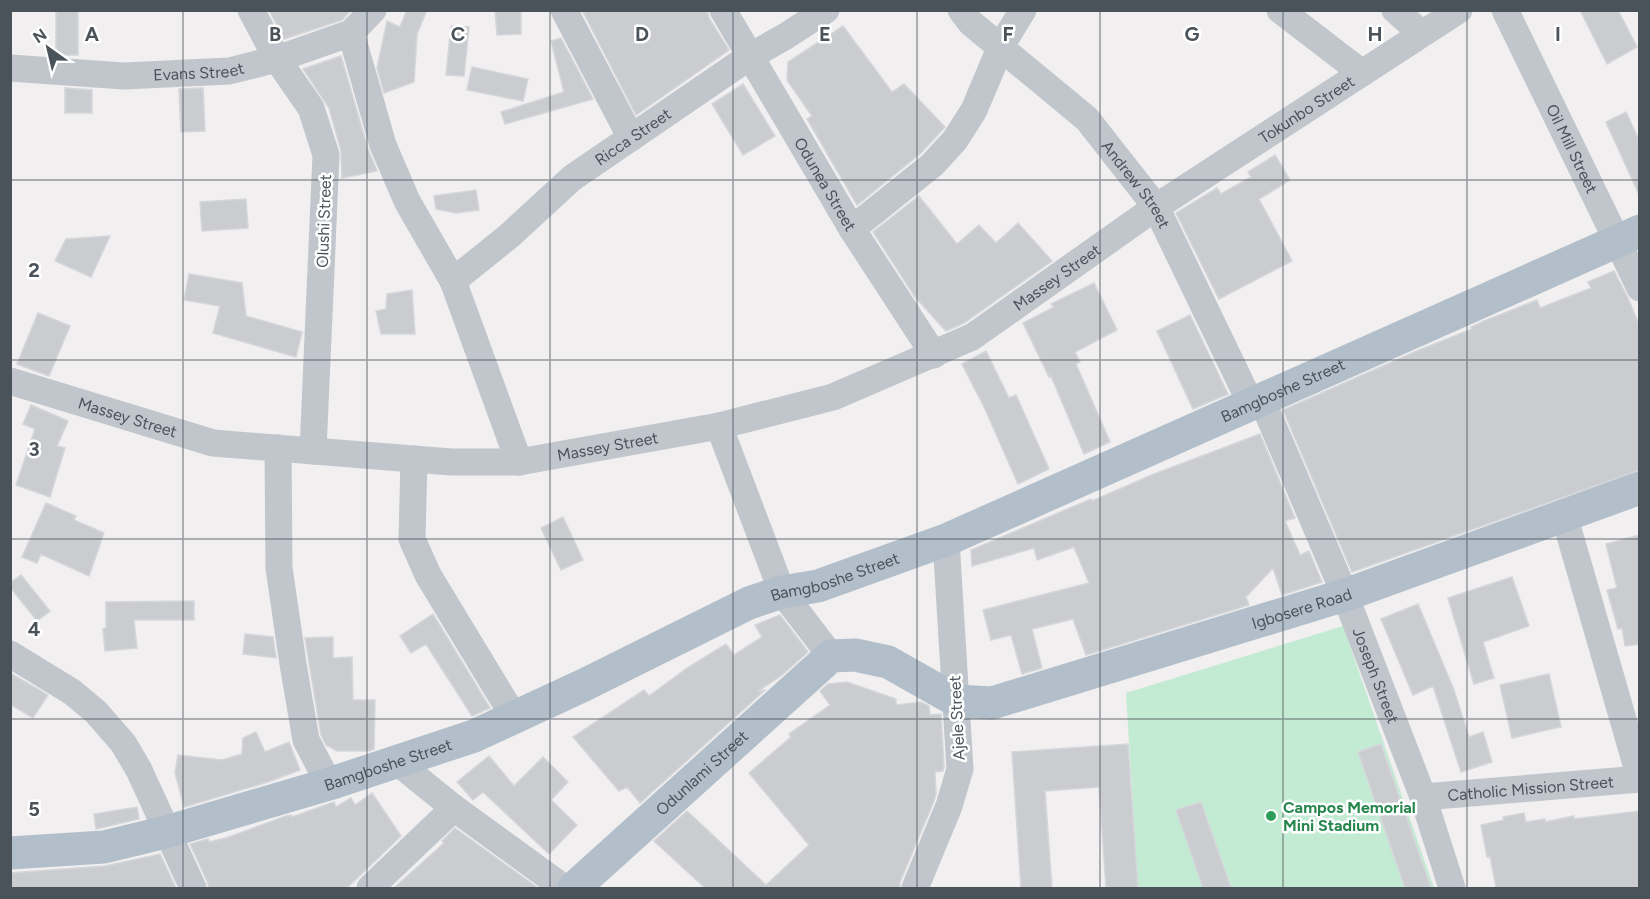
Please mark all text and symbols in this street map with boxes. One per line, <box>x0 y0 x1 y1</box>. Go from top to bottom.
north arrow <box>18 18 78 78</box>
text: A <box>85 22 100 46</box>
text: B <box>269 22 281 46</box>
text: C <box>451 22 465 46</box>
text: D <box>635 22 649 46</box>
text: E <box>819 22 831 46</box>
text: F <box>1002 22 1014 46</box>
text: G <box>1185 22 1200 46</box>
text: H <box>1368 22 1383 46</box>
text: I <box>1555 22 1561 46</box>
text: N <box>29 25 50 47</box>
street label: Evans Street <box>153 58 246 84</box>
street label: Tokunbo Street <box>1255 71 1358 147</box>
street label: Oil Mill Street <box>1543 101 1602 196</box>
street label: Ricca Street <box>591 104 674 169</box>
street label: Odunea Street <box>791 134 860 234</box>
street label: Andrew Street <box>1098 137 1174 231</box>
street label: Olushi Street <box>313 174 335 268</box>
street label: Massey Street <box>1009 240 1104 314</box>
text: 2 <box>28 258 40 282</box>
street label: Bamgboshe Street <box>1218 354 1348 426</box>
street label: Massey Street <box>76 393 179 441</box>
street label: Massey Street <box>555 428 660 464</box>
text: 3 <box>28 437 40 461</box>
street label: Bamgboshe Street <box>768 548 902 605</box>
street label: Igbosere Road <box>1249 584 1354 633</box>
text: 4 <box>28 617 41 641</box>
street label: Joseph Street <box>1349 625 1403 726</box>
street label: Ajele Street <box>945 675 969 761</box>
street label: Odunlami Street <box>652 726 752 819</box>
street label: Bamgboshe Street <box>322 734 454 795</box>
street label: Catholic Mission Street <box>1447 772 1615 804</box>
text: 5 <box>28 797 40 821</box>
place label: Campos Memorial Mini Stadium <box>1283 798 1416 835</box>
marker: Campos Memorial Mini Stadium <box>1264 809 1278 823</box>

